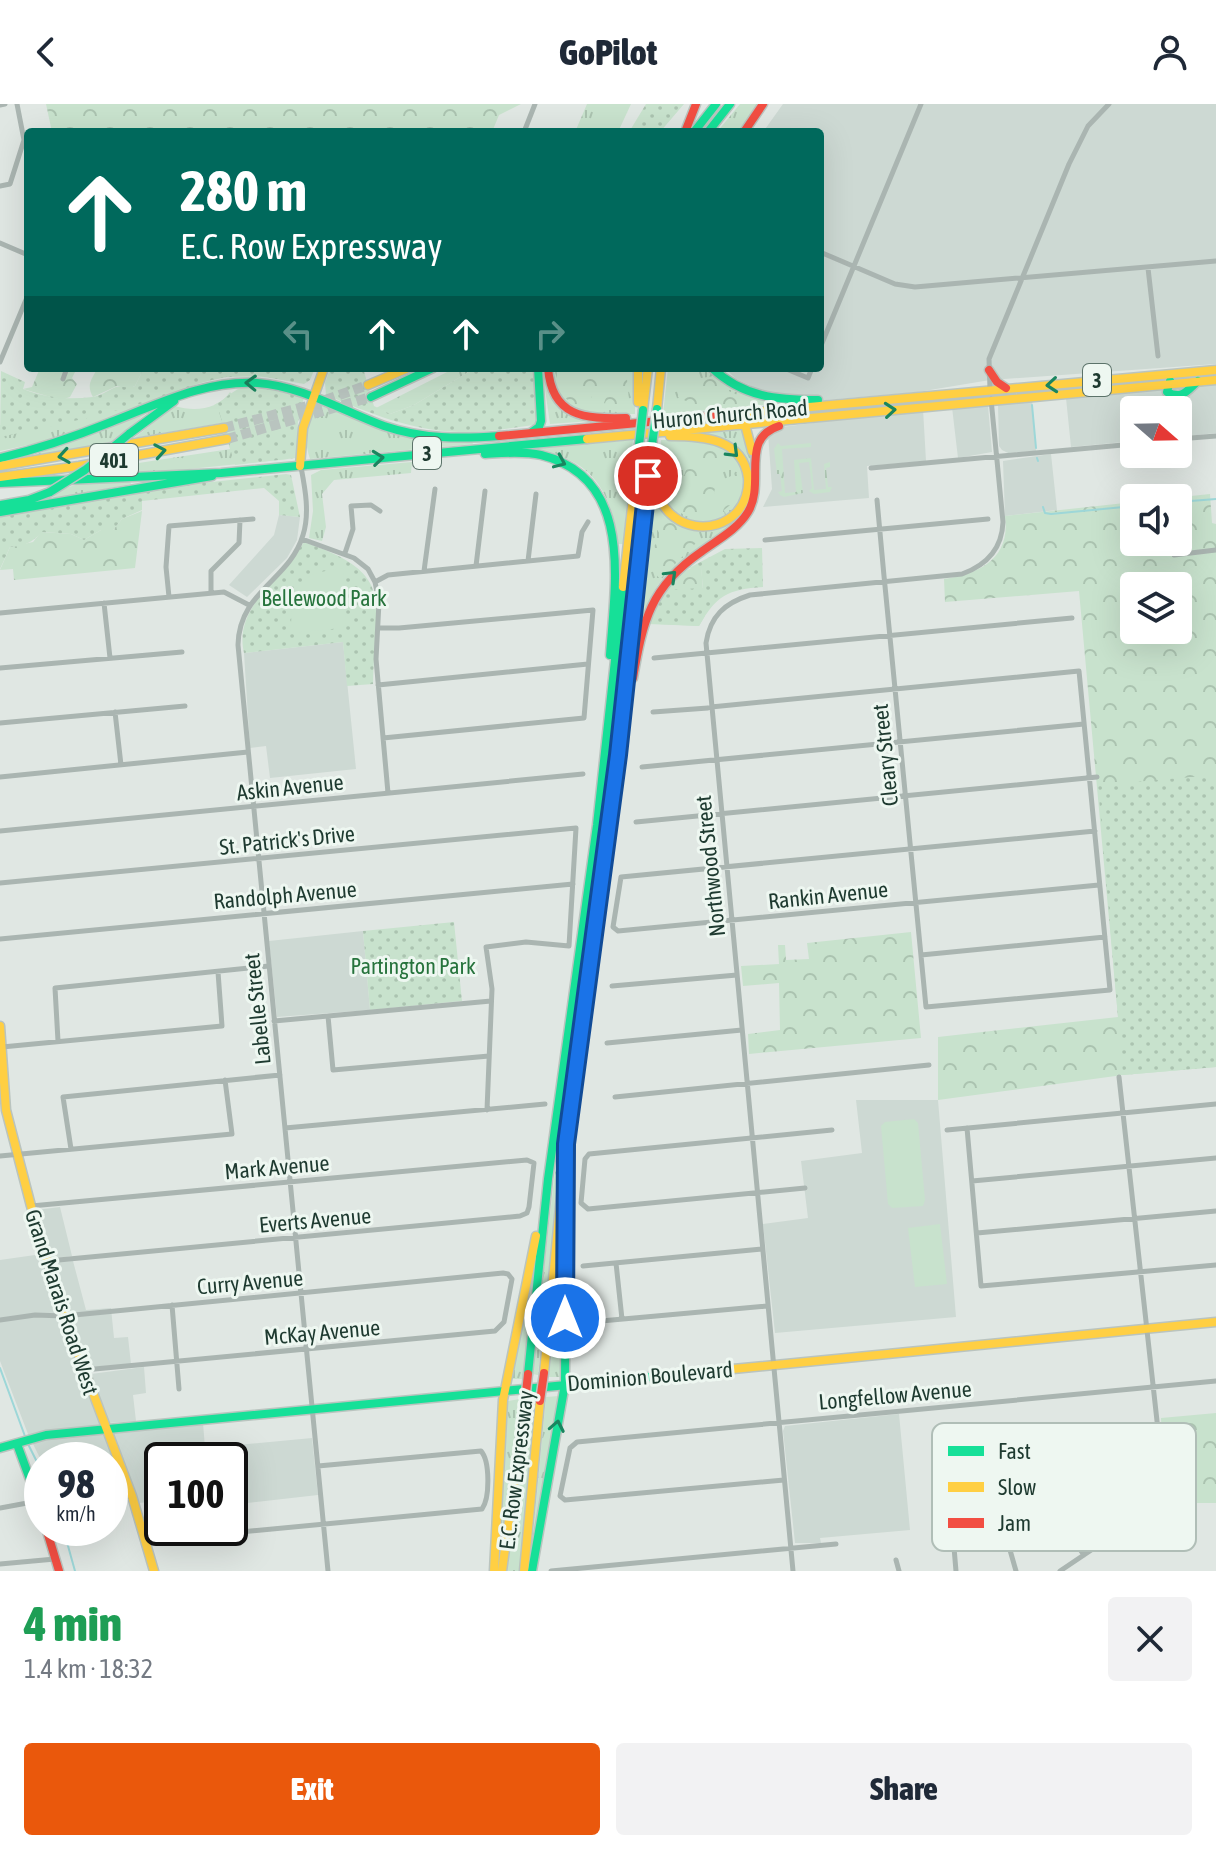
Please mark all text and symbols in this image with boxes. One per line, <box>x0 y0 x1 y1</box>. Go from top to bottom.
icon: back <box>24 30 68 74</box>
icon: person <box>1148 30 1192 74</box>
text: GoPilot <box>559 31 657 73</box>
text: 280 m <box>180 159 307 223</box>
icon: ahead <box>48 160 152 264</box>
text: E.C. Row Expressway <box>180 225 442 267</box>
icon: left <box>276 312 320 356</box>
icon: ahead <box>360 312 404 356</box>
icon: ahead <box>444 312 488 356</box>
icon: right <box>528 312 572 356</box>
road number: 3 <box>1083 364 1111 396</box>
one-way arrow <box>244 375 257 392</box>
one-way arrow <box>1045 376 1058 393</box>
street label: Huron Church Road <box>651 394 809 434</box>
north arrow <box>1120 396 1192 468</box>
map controls <box>1120 396 1192 644</box>
one-way arrow <box>884 401 897 418</box>
road number: 3 <box>413 437 441 469</box>
pin <box>614 442 682 510</box>
one-way arrow <box>724 443 739 457</box>
road number: 401 <box>90 444 138 476</box>
one-way arrow <box>153 444 167 461</box>
one-way arrow <box>57 447 71 464</box>
one-way arrow <box>372 450 385 467</box>
one-way arrow <box>551 453 566 469</box>
icon: arrive <box>626 454 670 498</box>
button: sound <box>1120 484 1192 556</box>
one-way arrow <box>662 571 676 585</box>
button: layers <box>1120 572 1192 644</box>
park label: Bellewood Park <box>261 585 387 611</box>
street label: Cleary Street <box>867 703 903 807</box>
street label: Askin Avenue <box>235 768 345 806</box>
street label: Northwood Street <box>690 794 730 938</box>
street label: St. Patrick's Drive <box>218 820 356 860</box>
street label: Randolph Avenue <box>212 876 358 914</box>
street label: Rankin Avenue <box>767 876 889 914</box>
street label: Labelle Street <box>238 952 276 1066</box>
park label: Partington Park <box>350 953 476 979</box>
street label: Mark Avenue <box>224 1149 330 1185</box>
street label: Everts Avenue <box>258 1202 372 1238</box>
street label: Grand Marais Road West <box>20 1206 104 1398</box>
street label: Curry Avenue <box>196 1264 304 1300</box>
position arrow <box>523 1276 607 1360</box>
street label: McKay Avenue <box>263 1314 381 1350</box>
street label: Dominion Boulevard <box>566 1356 734 1396</box>
street label: Longfellow Avenue <box>817 1375 973 1415</box>
street label: E.C. Row Expressway <box>493 1389 539 1551</box>
one-way arrow <box>548 1419 565 1433</box>
legend <box>932 1423 1196 1551</box>
text: Fast <box>998 1438 1031 1464</box>
speed limit sign: 100 <box>144 1442 248 1546</box>
text: 98 <box>57 1461 95 1506</box>
text: Slow <box>998 1474 1036 1500</box>
text: km/h <box>56 1502 96 1525</box>
text: Jam <box>998 1510 1031 1536</box>
text: 4 min <box>24 1596 122 1651</box>
button: close <box>1108 1597 1192 1681</box>
text: 1.4 km · 18:32 <box>24 1654 153 1684</box>
button: Exit <box>24 1743 600 1835</box>
button: Share <box>616 1743 1192 1835</box>

